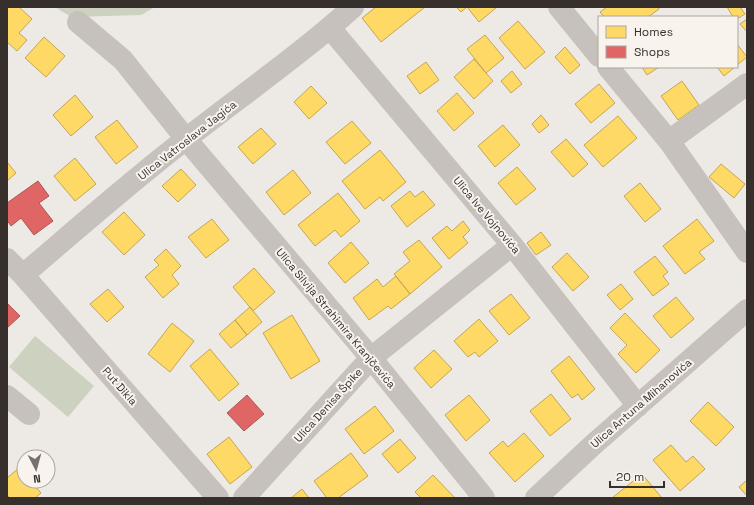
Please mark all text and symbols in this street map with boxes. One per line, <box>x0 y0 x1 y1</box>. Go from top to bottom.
legend <box>598 16 738 68</box>
text: Homes <box>634 24 673 40</box>
text: Shops <box>634 44 670 60</box>
street label: Ulica Vatroslava Jagića <box>135 97 240 183</box>
street label: Ulica Ive Vojnovića <box>451 173 524 257</box>
street label: Ulica Silvija Strahimira Kranjčevića <box>273 245 399 391</box>
street label: Ulica Antuna Mihanovića <box>587 355 695 451</box>
street label: Put Dikla <box>100 364 141 409</box>
street label: Ulica Denisa Špike <box>291 365 365 445</box>
north arrow <box>16 449 56 489</box>
scale bar <box>610 463 664 489</box>
text: 20 m <box>616 469 644 485</box>
text: N <box>33 472 41 486</box>

